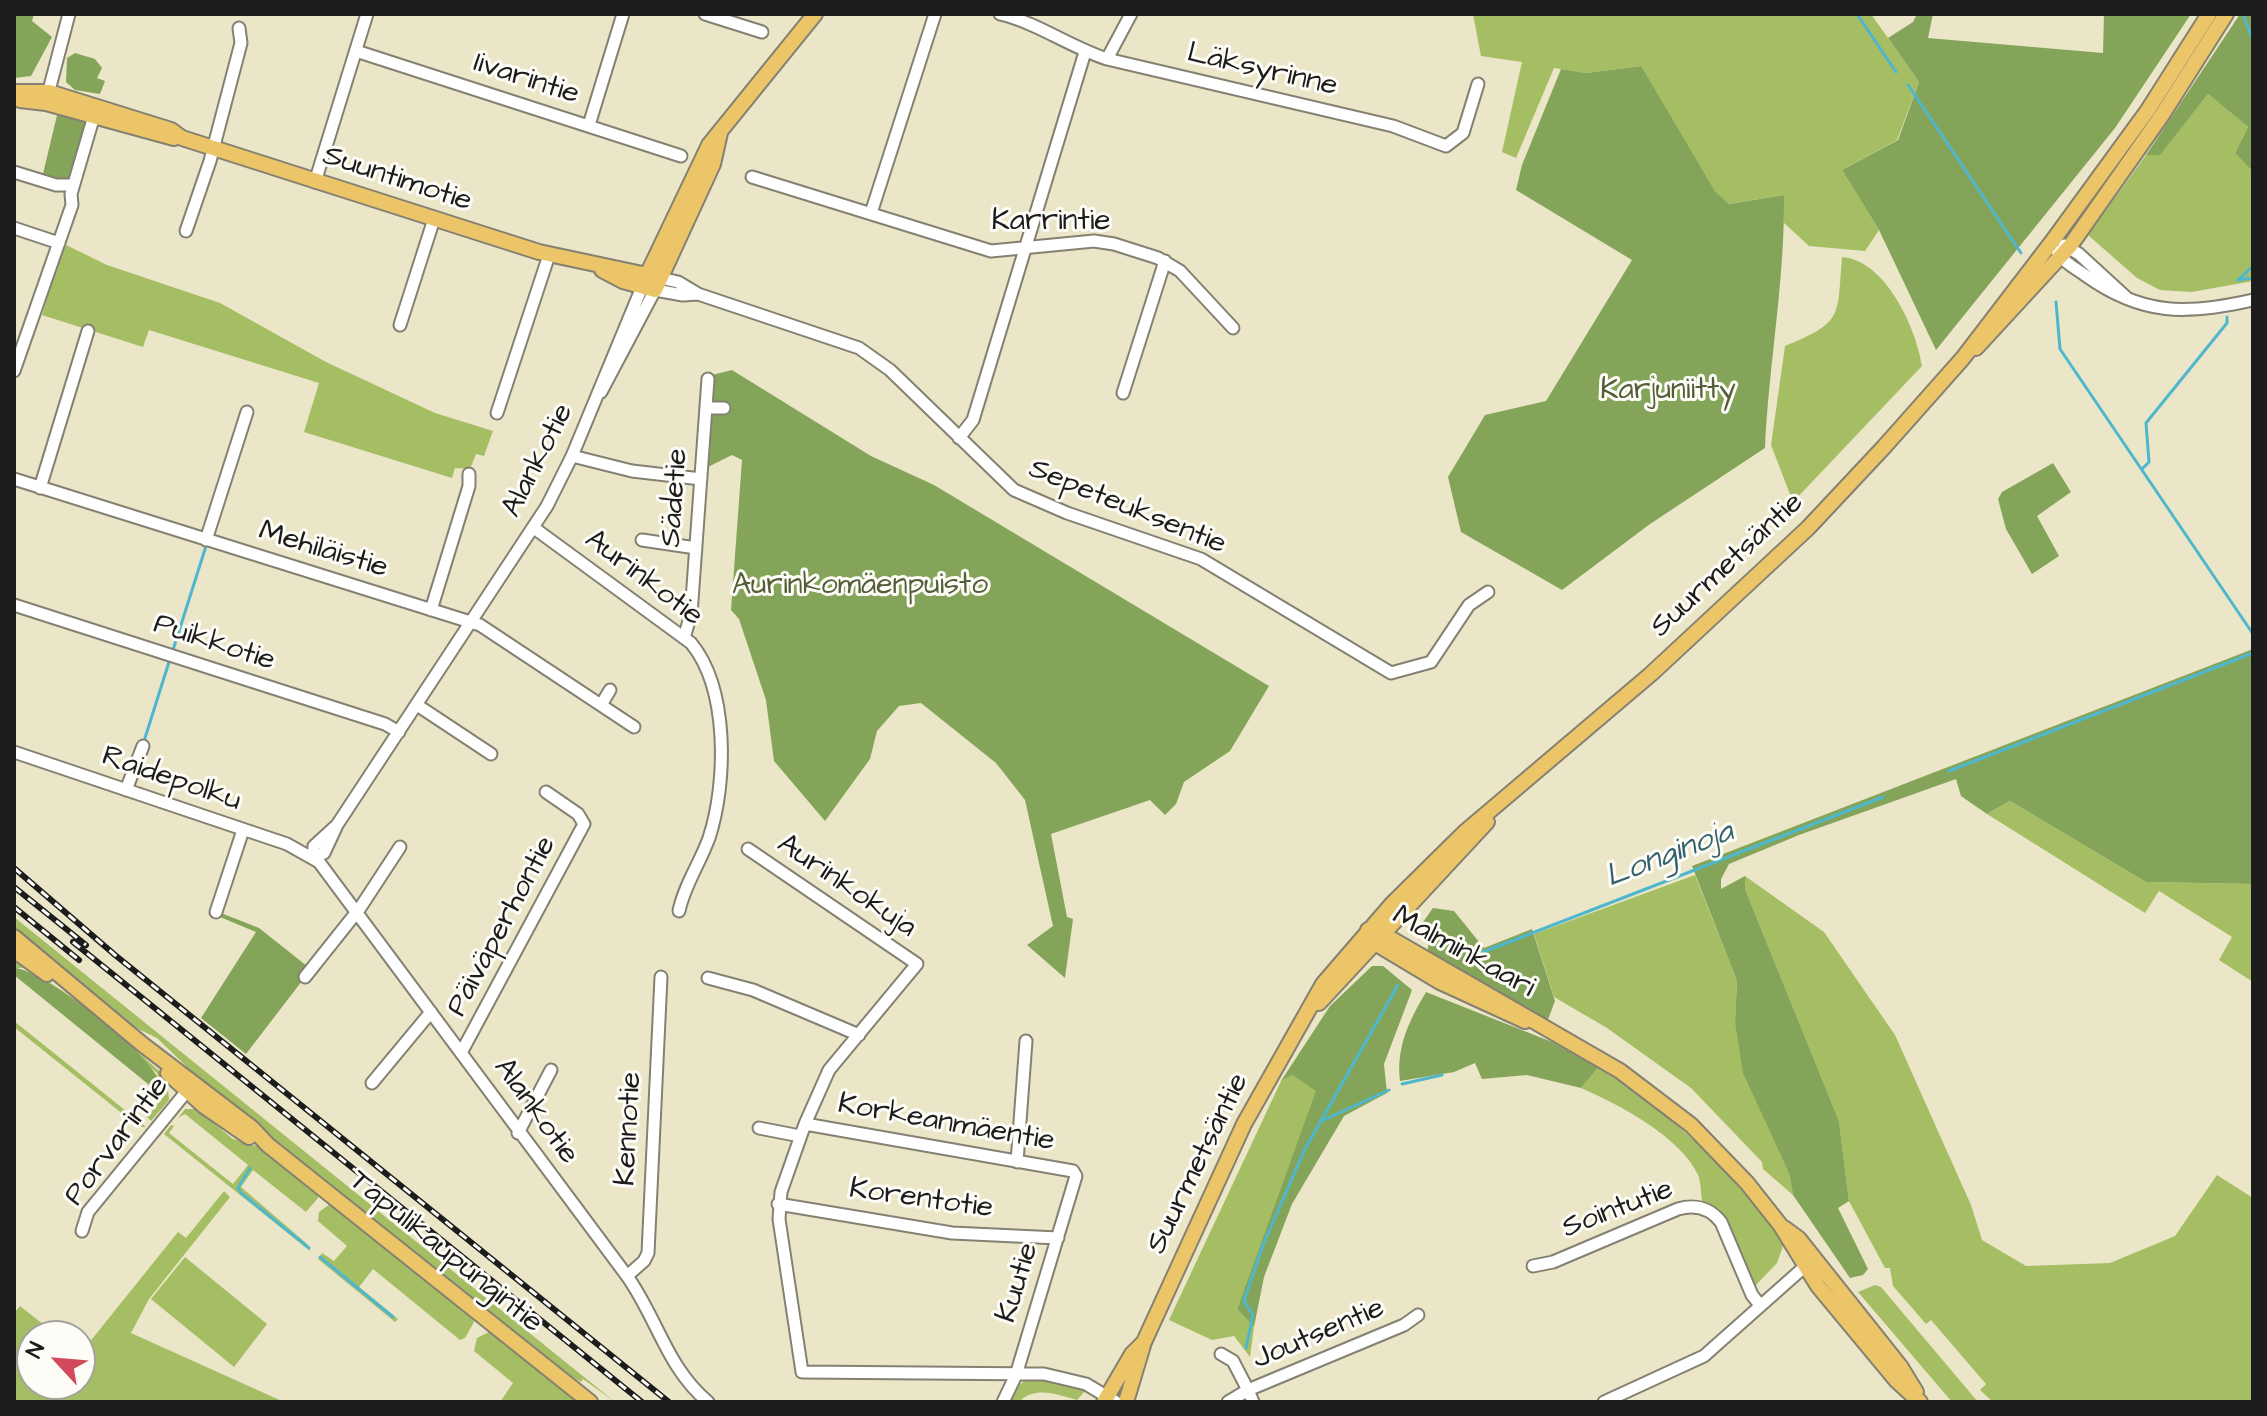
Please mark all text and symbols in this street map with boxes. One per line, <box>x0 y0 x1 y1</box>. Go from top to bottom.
street label: Läksyrinne <box>1183 36 1341 106</box>
street label: Iivarintie <box>469 46 583 114</box>
street label: Suuntimotie <box>318 139 476 221</box>
street label: Karrintie <box>992 205 1110 241</box>
park label: Karjuniitty <box>1600 374 1736 410</box>
street label: Alankotie <box>495 398 583 524</box>
street label: Sädetie <box>655 447 697 549</box>
street label: Sepeteuksentie <box>1023 452 1231 564</box>
street label: Suurmetsäntie <box>1644 486 1812 646</box>
street label: Mehiläistie <box>254 514 392 588</box>
street label: Aurinkotie <box>577 523 709 635</box>
park label: Aurinkomäenpuisto <box>732 569 988 605</box>
street label: Puikkotie <box>149 607 279 681</box>
street label: Raidepolku <box>97 739 245 821</box>
water label: Longinoja <box>1601 814 1739 898</box>
street label: Aurinkokuja <box>770 827 922 947</box>
street label: Päiväperhontie <box>440 831 566 1023</box>
street label: Malminkaari <box>1385 899 1541 1007</box>
street label: Alankotie <box>484 1052 586 1172</box>
street label: Suurmetsäntie <box>1140 1068 1258 1260</box>
street label: Porvarintie <box>58 1070 178 1214</box>
street label: Kennotie <box>609 1071 651 1187</box>
street label: Korkeanmäentie <box>835 1087 1057 1161</box>
street label: Tapulikaupungintie <box>341 1164 549 1342</box>
street label: Korentotie <box>847 1172 995 1228</box>
street label: Sointutie <box>1557 1172 1679 1248</box>
street label: Kuutie <box>990 1239 1048 1327</box>
street label: Joutsentie <box>1248 1291 1390 1379</box>
north arrow <box>16 1320 96 1400</box>
text: N <box>19 1337 53 1363</box>

